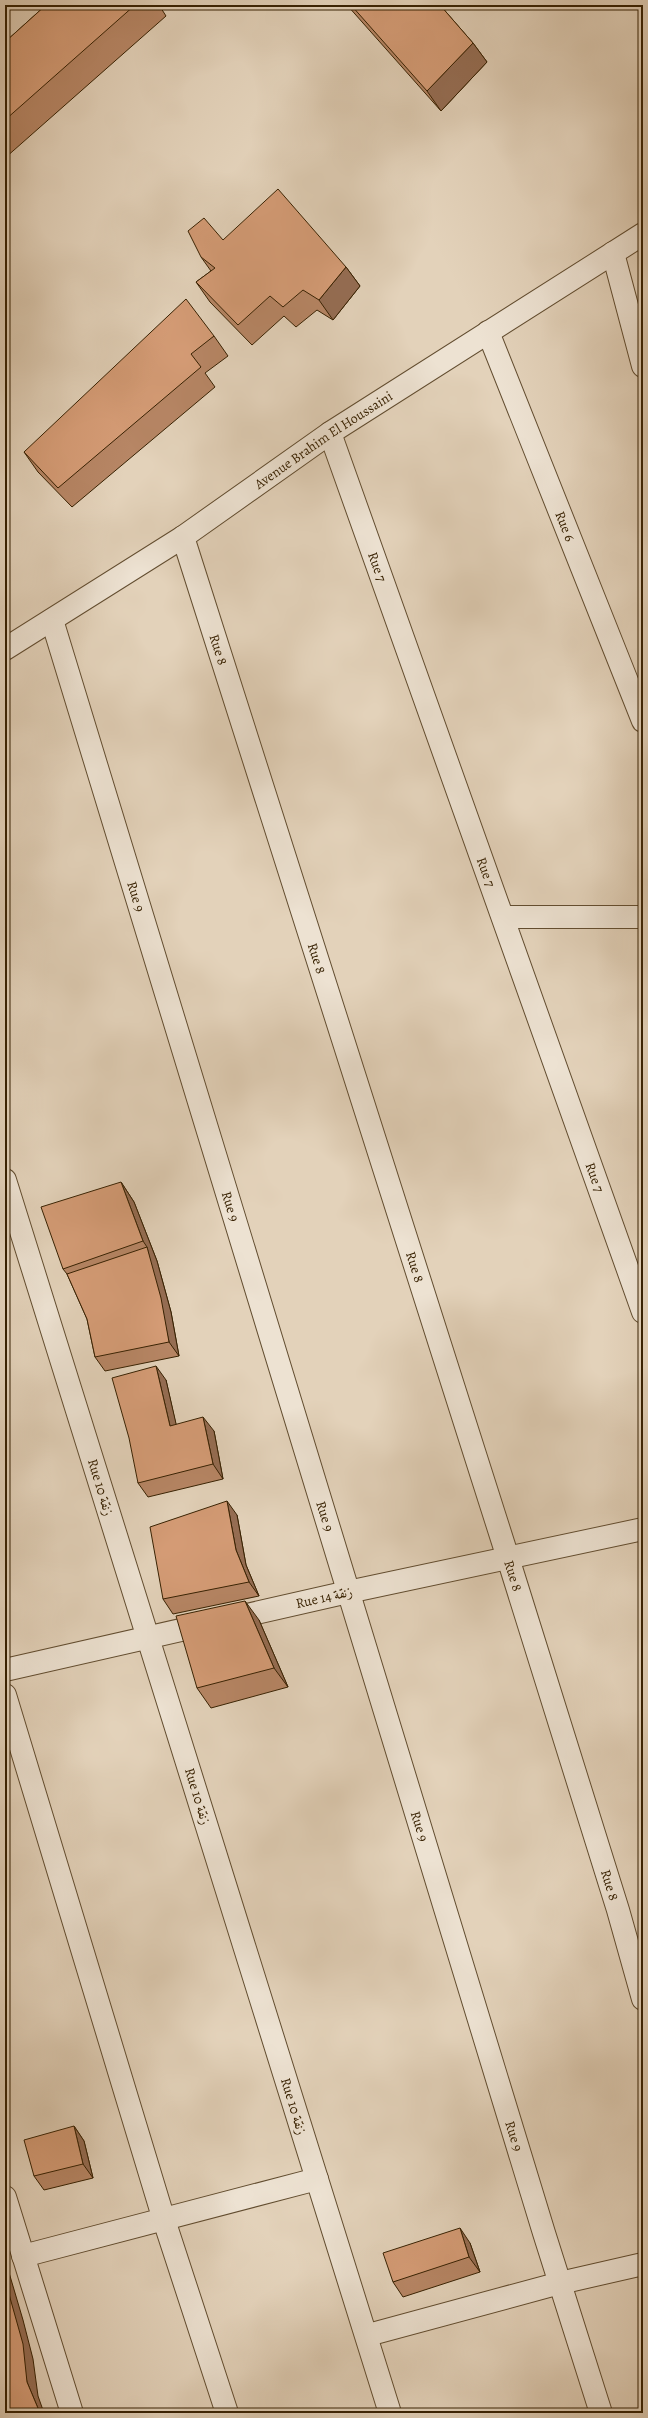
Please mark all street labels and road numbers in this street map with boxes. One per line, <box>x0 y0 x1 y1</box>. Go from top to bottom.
street label: Avenue Brahim El Houssaini <box>250 387 396 494</box>
street label: Rue 6 <box>550 508 580 544</box>
street label: Rue 7 <box>363 549 391 585</box>
street label: Rue 8 <box>204 632 232 668</box>
street label: Rue 7 <box>472 855 500 890</box>
street label: Rue 9 <box>122 879 149 914</box>
street label: Rue 8 <box>303 940 330 976</box>
street label: Rue 7 <box>580 1160 609 1195</box>
street label: Rue 9 <box>217 1189 244 1224</box>
street label: Rue 8 <box>401 1249 429 1285</box>
street label: Rue 10 زنقة <box>83 1456 118 1518</box>
street label: Rue 9 <box>311 1499 339 1534</box>
street label: Rue 8 <box>499 1558 527 1594</box>
street label: Rue 14 زنقة <box>294 1582 354 1613</box>
street label: Rue 10 زنقة <box>180 1765 215 1827</box>
street label: Rue 9 <box>406 1809 433 1844</box>
street label: Rue 8 <box>596 1867 624 1903</box>
street label: Rue 10 زنقة <box>276 2075 311 2137</box>
street label: Rue 9 <box>500 2119 528 2154</box>

